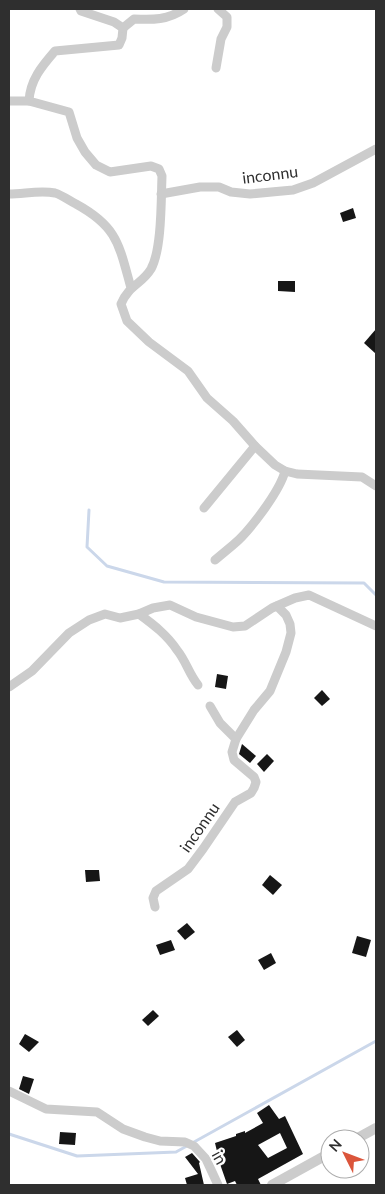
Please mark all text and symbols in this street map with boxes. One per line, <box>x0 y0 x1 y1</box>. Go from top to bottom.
street label: inconnu <box>241 161 299 187</box>
street label: inconnu <box>175 799 223 855</box>
north arrow <box>320 1129 370 1179</box>
text: N <box>325 1135 345 1155</box>
street label: in <box>209 1147 231 1167</box>

